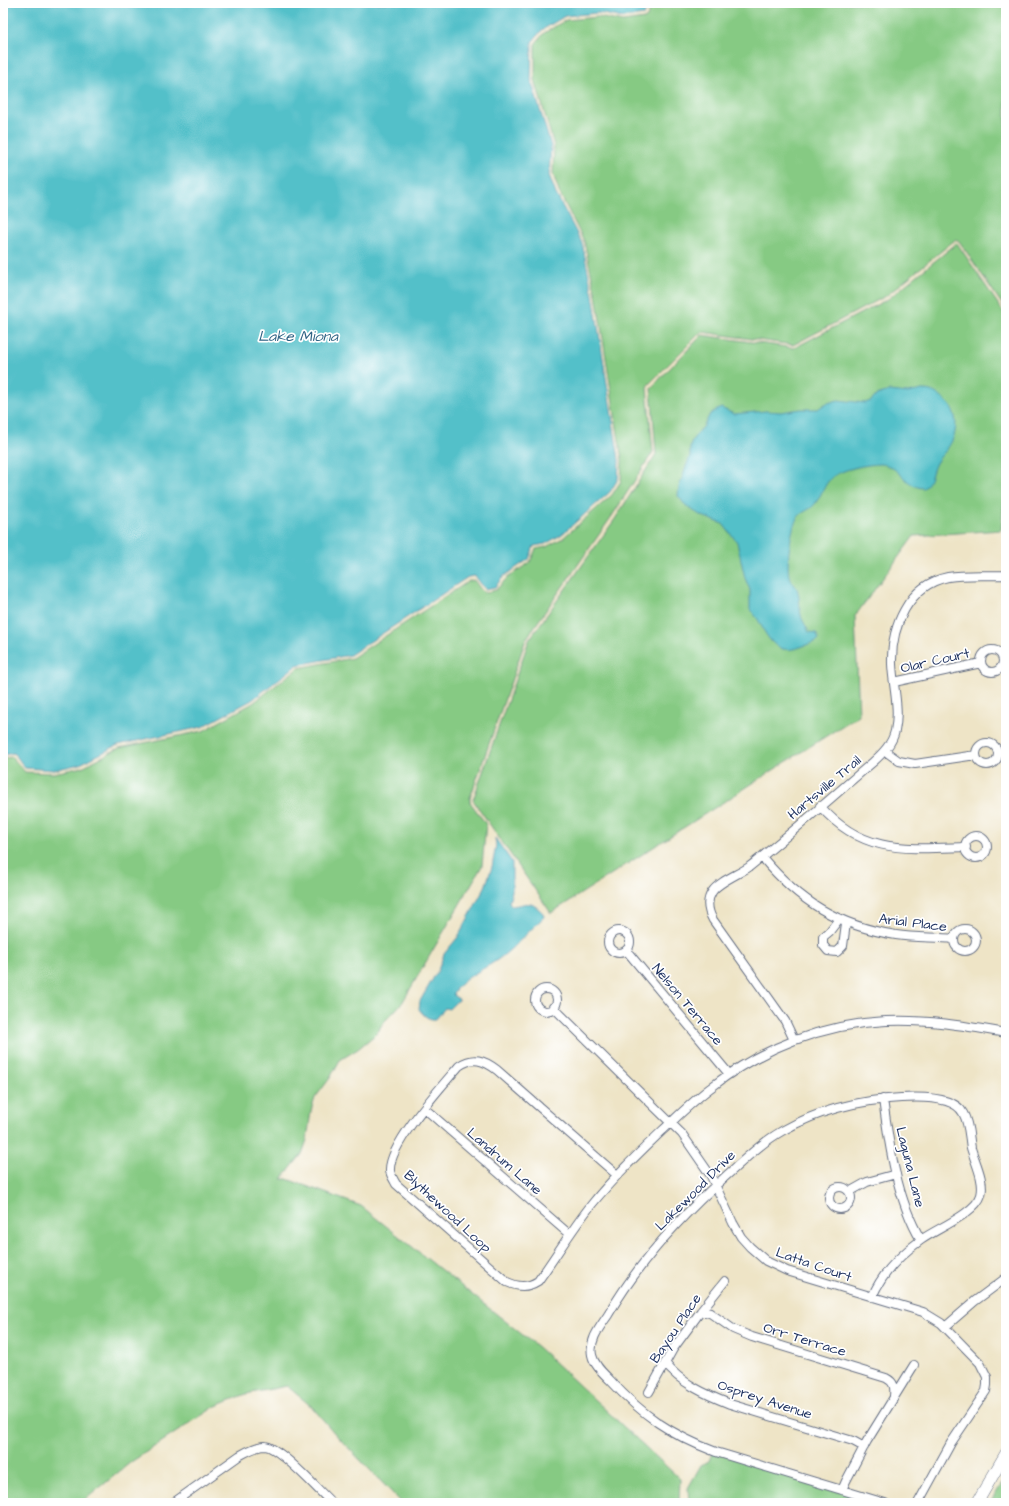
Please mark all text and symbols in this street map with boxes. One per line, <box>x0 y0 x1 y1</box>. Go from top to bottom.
water label: Lake Miona <box>258 326 339 347</box>
street label: Olar Court <box>899 643 972 679</box>
street label: Hartsville Trail <box>783 751 866 825</box>
street label: Arial Place <box>878 909 948 937</box>
street label: Nelson Terrace <box>647 959 728 1050</box>
street label: Landrum Lane <box>462 1123 547 1200</box>
street label: Laguna Lane <box>890 1125 930 1210</box>
street label: Lakewood Drive <box>651 1146 741 1235</box>
street label: Blythewood Loop <box>399 1166 496 1258</box>
street label: Latta Court <box>773 1243 855 1287</box>
street label: Bayou Place <box>645 1289 707 1367</box>
street label: Orr Terrace <box>761 1318 849 1362</box>
street label: Osprey Avenue <box>715 1375 815 1425</box>

